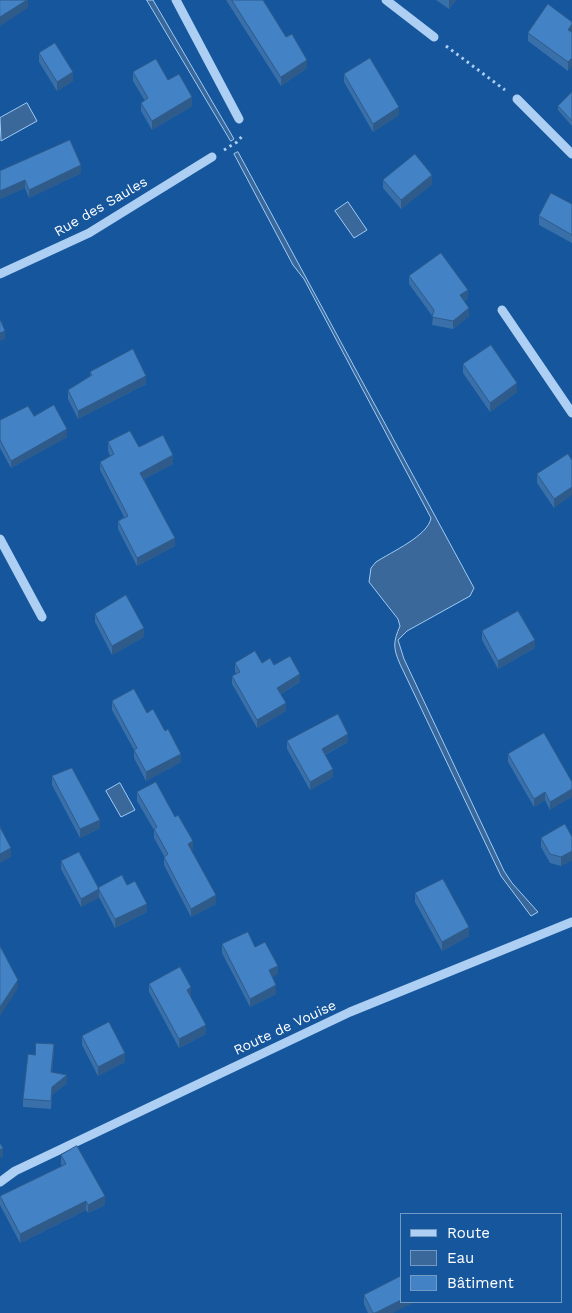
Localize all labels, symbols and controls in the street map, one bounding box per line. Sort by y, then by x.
street label: Rue des Saules [51,174,151,240]
street label: Route de Vouise [231,997,339,1059]
legend [400,1213,562,1303]
text: Route [447,1224,490,1242]
text: Eau [447,1249,474,1267]
text: Bâtiment [447,1274,514,1292]

